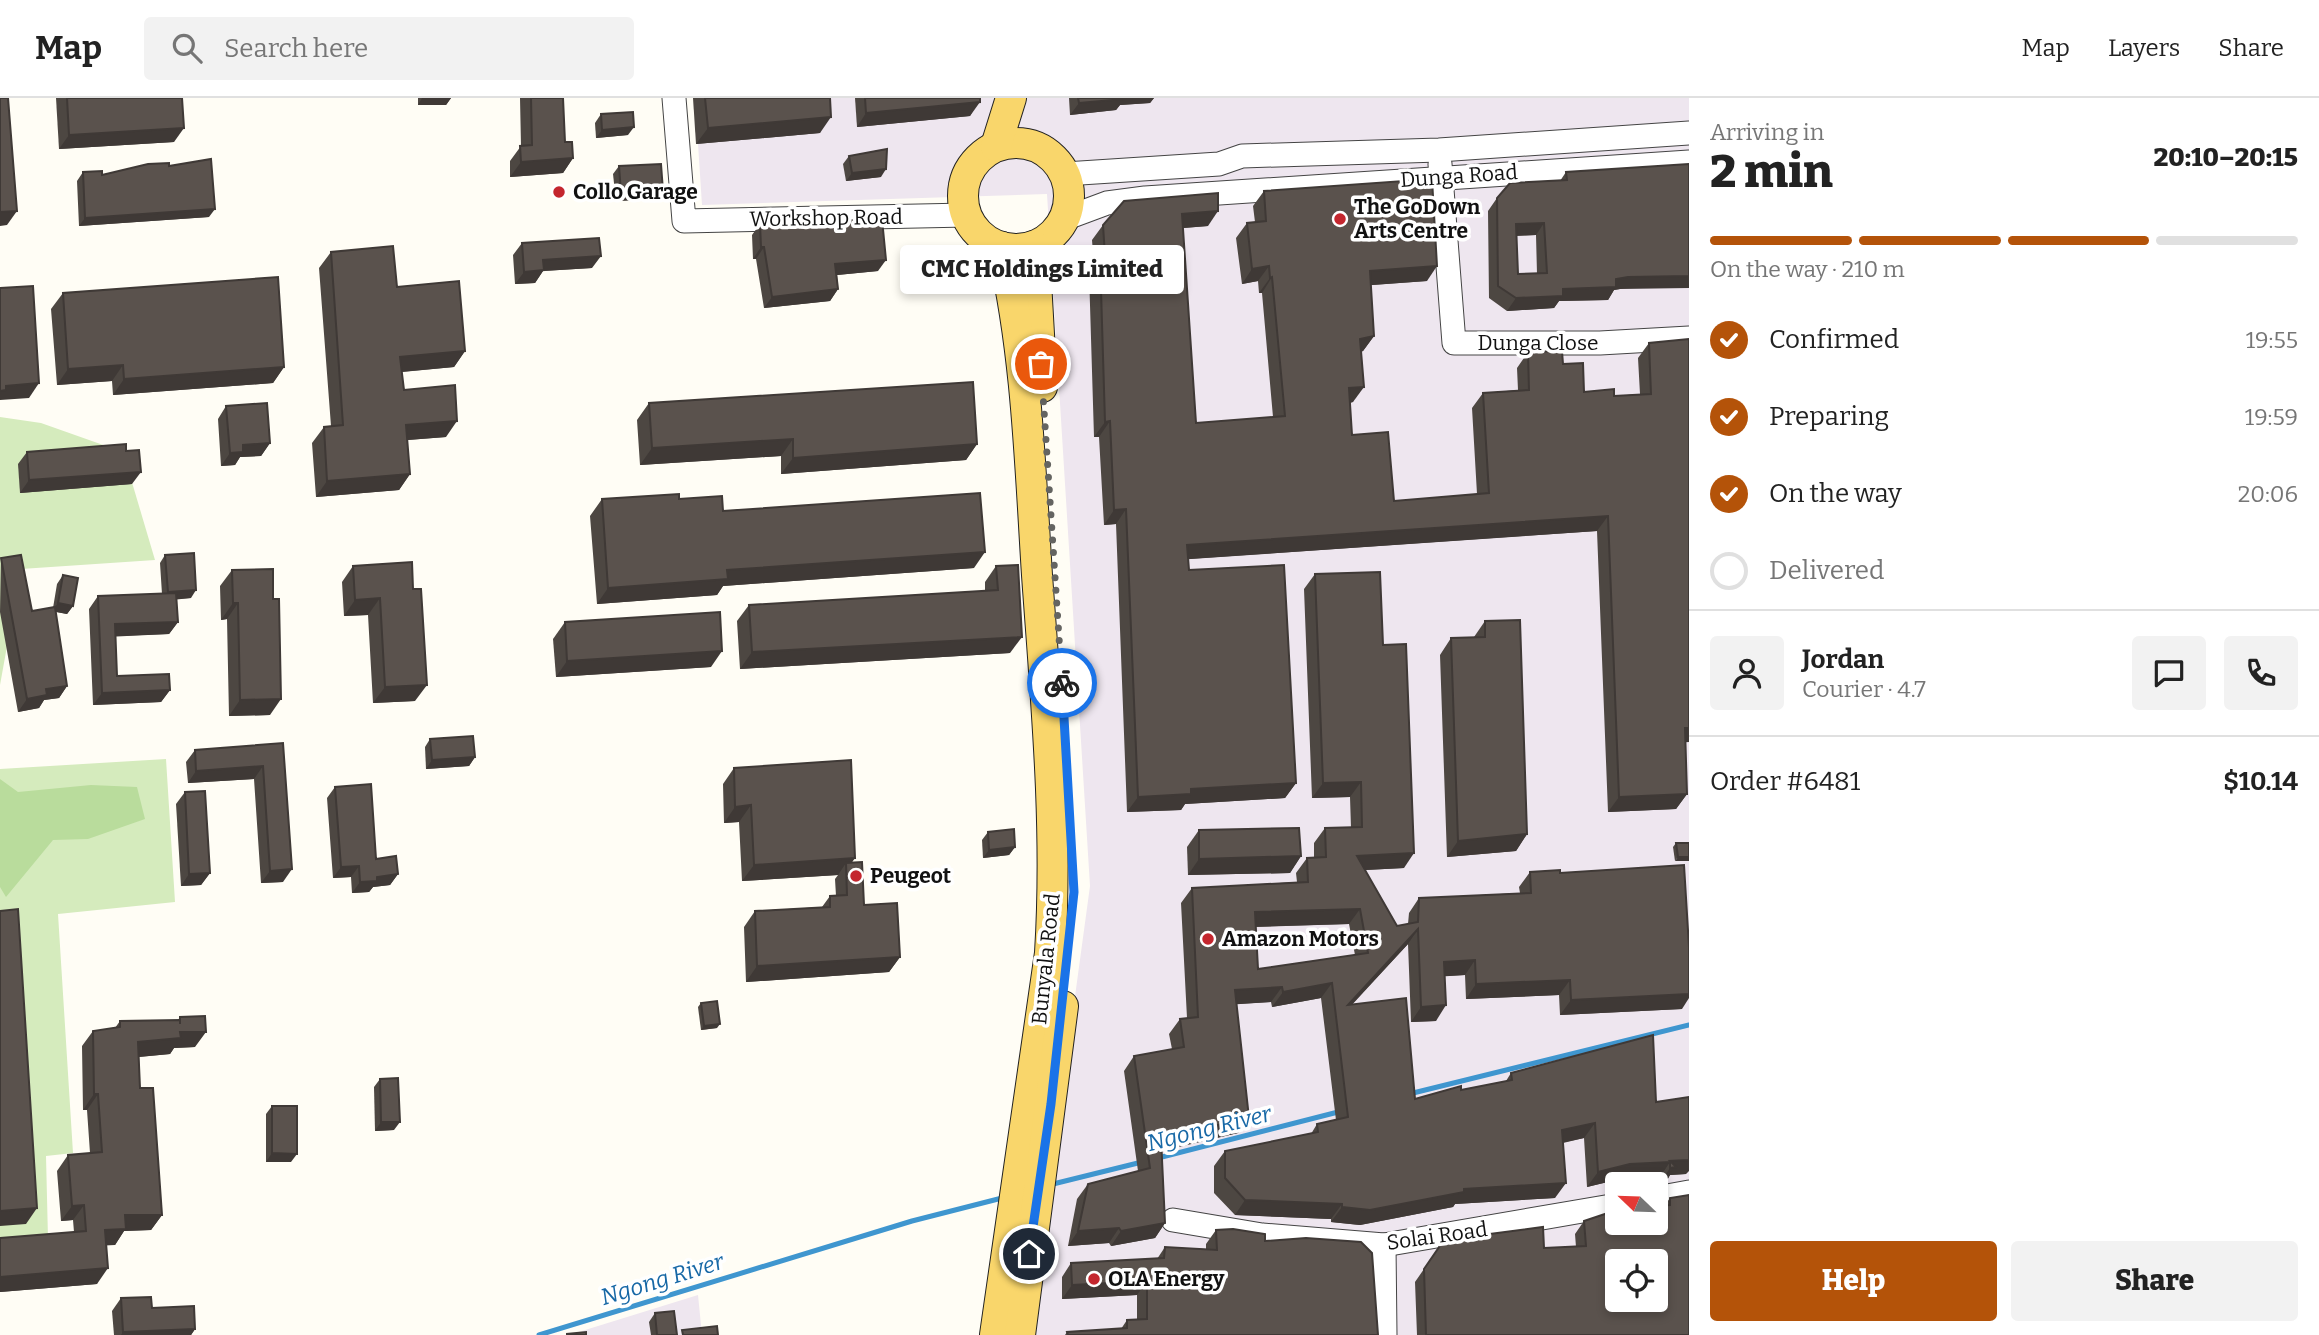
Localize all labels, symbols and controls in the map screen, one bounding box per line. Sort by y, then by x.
search box [144,17,634,80]
text: Map [35,28,102,68]
icon: search [168,29,206,67]
text: Search here [224,33,368,64]
text: Map [2022,34,2070,62]
text: Layers [2108,34,2180,62]
text: Share [2218,34,2284,62]
text: Arriving in [1710,118,1824,146]
text: 20:10–20:15 [2153,142,2298,173]
text: 2 min [1710,144,1833,199]
street label: Dunga Road [1399,159,1519,193]
place label: Collo Garage [573,179,698,205]
marker: Collo Garage [551,184,567,200]
place label: The GoDown Arts Centre [1354,194,1481,244]
street label: Workshop Road [749,204,903,232]
marker: The GoDown Arts Centre [1332,211,1348,227]
callout: CMC Holdings Limited [899,245,1183,294]
text: CMC Holdings Limited [921,255,1163,283]
text: On the way · 210 m [1710,255,1905,283]
icon: check [1710,321,1748,359]
text: Confirmed [1769,324,1899,355]
text: 19:55 [2246,326,2298,354]
street label: Dunga Close [1478,330,1598,356]
pin [1011,334,1071,394]
icon: bag [1022,345,1060,383]
icon: check [1710,398,1748,436]
text: Preparing [1769,401,1889,432]
text: 19:59 [2245,403,2298,431]
icon: check [1710,475,1748,513]
text: On the way [1769,478,1902,509]
text: 20:06 [2238,480,2298,508]
text: Delivered [1769,555,1884,586]
button: person [1710,636,1784,710]
button: chat [2132,636,2206,710]
button: phone [2224,636,2298,710]
text: Jordan [1802,644,1884,675]
courier [1027,648,1097,718]
icon: bike [1043,664,1081,702]
text: Courier · 4.7 [1802,675,1926,703]
text: Order #6481 [1710,766,1860,797]
text: $10.14 [2223,766,2298,797]
place label: Peugeot [870,863,952,889]
marker: Peugeot [848,868,864,884]
street label: Bunyala Road [1026,892,1066,1026]
place label: Amazon Motors [1222,926,1379,952]
marker: Amazon Motors [1200,931,1216,947]
water label: Ngong River [1144,1099,1276,1157]
north arrow [1605,1172,1668,1236]
map controls [1605,1172,1668,1312]
street label: Solai Road [1385,1216,1489,1256]
pin [999,1224,1059,1284]
icon: home [1010,1235,1048,1273]
button: Help [1710,1241,1997,1321]
button: Share [2011,1241,2298,1321]
water label: Ngong River [597,1247,729,1311]
button: locate [1605,1249,1668,1312]
place label: OLA Energy [1108,1266,1225,1292]
marker: OLA Energy [1086,1271,1102,1287]

